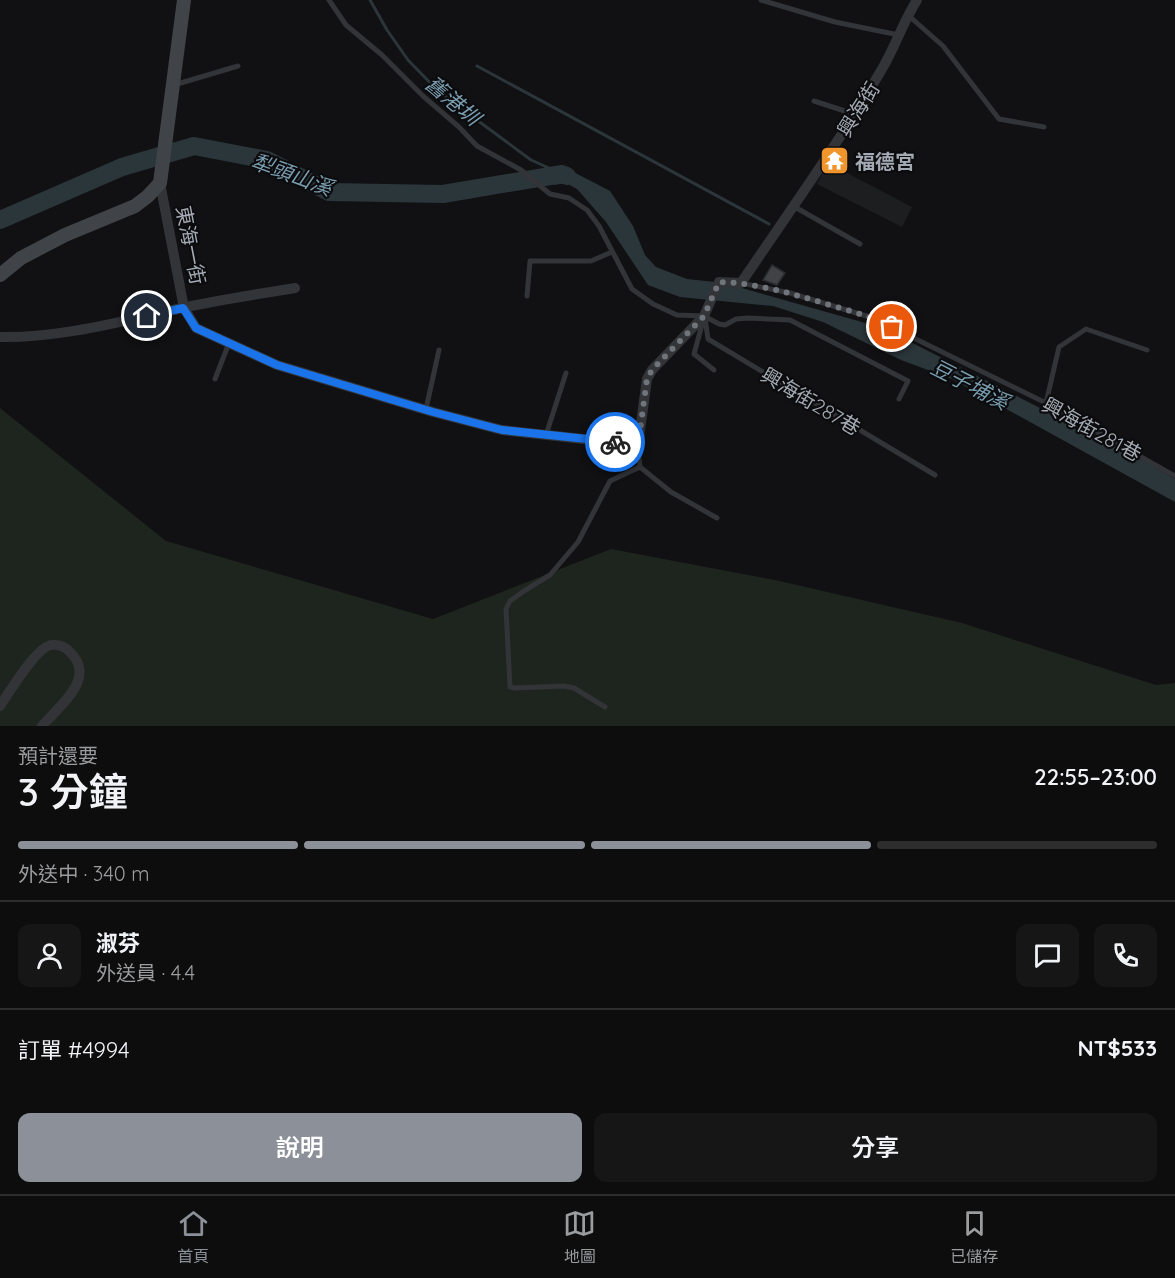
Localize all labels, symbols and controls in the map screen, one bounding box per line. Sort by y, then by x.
water label: 舊港圳 [421,70,488,132]
street label: 興海街 [832,77,884,141]
temple icon: 福德宮 [818,145,850,177]
water label: 犁頭山溪 [248,147,339,202]
place label: 福德宮 [855,149,915,174]
street label: 東海一街 [171,203,211,287]
pin [121,290,172,341]
icon: home [130,299,163,332]
pin [866,301,917,352]
icon: bag [875,310,908,343]
water label: 豆子埔溪 [927,353,1016,416]
street label: 興海街287巷 [757,362,865,440]
street label: 興海街281巷 [1038,392,1146,466]
courier [585,412,645,472]
icon: bike [599,426,632,459]
text: 預計還要 [18,743,98,768]
text: 22:55–23:00 [1034,763,1157,791]
text: 3 分鐘 [18,767,128,816]
text: 外送中 · 340 m [18,861,149,886]
button: person [18,924,81,987]
button: chat [1016,924,1079,987]
button: phone [1094,924,1157,987]
text: 淑芬 [96,929,140,957]
text: 外送員 · 4.4 [96,960,195,985]
text: NT$533 [1078,1034,1157,1062]
text: 訂單 #4994 [18,1036,130,1064]
button: 說明 [18,1113,582,1182]
button: 分享 [594,1113,1157,1182]
tab: 首頁 [177,1207,210,1267]
tab: 地圖 [563,1207,596,1267]
tab: 已儲存 [950,1207,998,1267]

